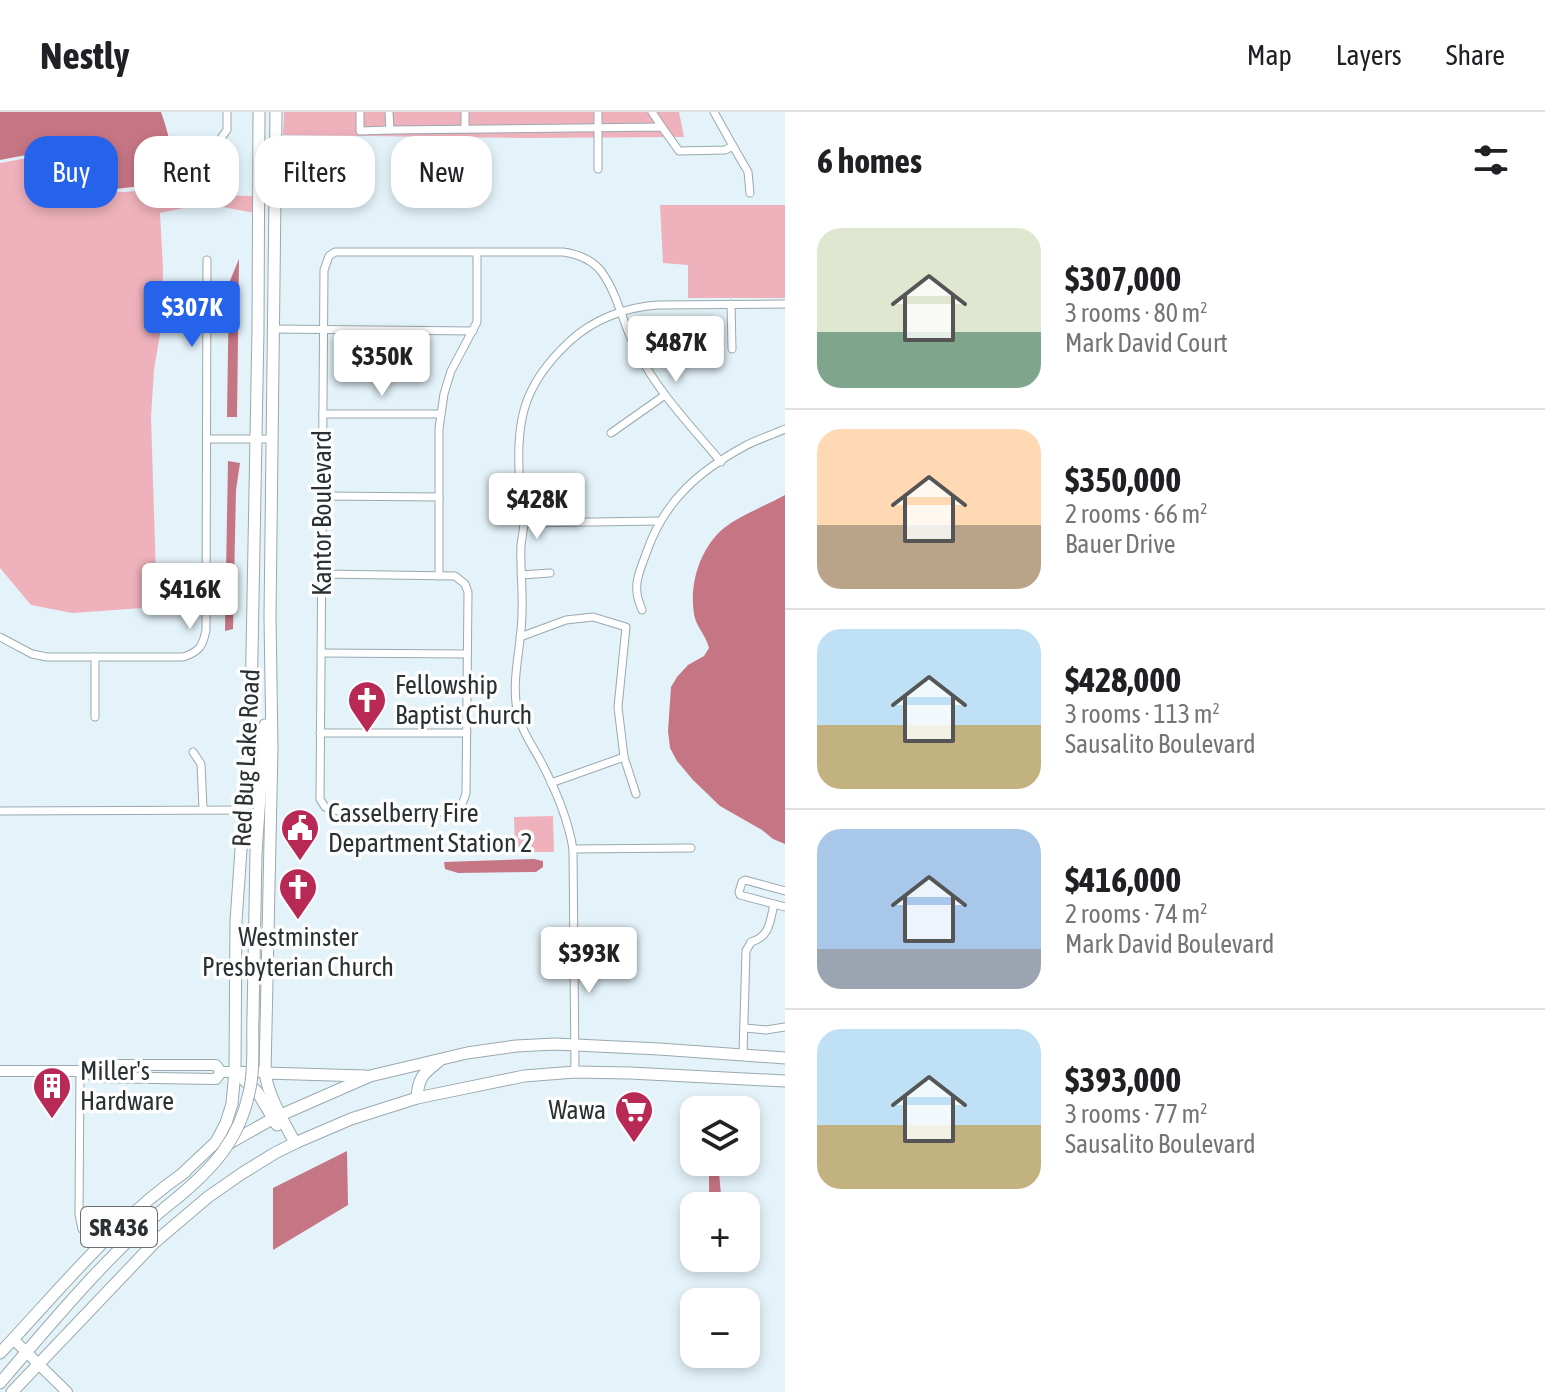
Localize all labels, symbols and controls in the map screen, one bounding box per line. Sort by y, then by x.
text: Nestly [40,34,129,77]
text: Map [1247,39,1292,71]
text: Layers [1336,39,1402,71]
text: Share [1446,39,1505,71]
chip: Buy [24,136,118,208]
chip: Rent [134,136,239,208]
chip: Filters [255,136,375,208]
chip: New [391,136,492,208]
icon: filters [1469,138,1513,182]
text: 6 homes [817,141,922,180]
text: $307,000 [1065,259,1181,298]
icon: home [881,260,977,356]
pin: $307K [136,281,248,349]
text: $307K [162,292,222,322]
text: 3 rooms · 80 m² [1065,298,1207,328]
pin: $487K [620,316,732,384]
text: $487K [646,327,706,357]
text: Mark David Court [1065,328,1228,358]
pin: $350K [326,330,438,398]
text: $350K [352,341,412,371]
street label: Kantor Boulevard [307,430,337,596]
text: $350,000 [1065,460,1181,499]
icon: home [881,461,977,557]
pin: $428K [481,473,593,541]
text: $428K [507,484,567,514]
text: 2 rooms · 66 m² [1065,499,1207,529]
text: Bauer Drive [1065,529,1175,559]
pin: $416K [134,563,246,631]
text: $416K [160,574,220,604]
text: $428,000 [1065,660,1181,699]
icon: home [881,661,977,757]
street label: Red Bug Lake Road [226,668,266,848]
place label: Fellowship Baptist Church [395,670,532,730]
church icon: Fellowship Baptist Church [346,679,388,734]
text: 3 rooms · 113 m² [1065,699,1220,729]
text: Sausalito Boulevard [1065,729,1256,759]
place label: Casselberry Fire Department Station 2 [328,798,532,858]
public building icon: Casselberry Fire Department Station 2 [279,807,321,862]
text: $416,000 [1065,860,1181,899]
icon: home [881,861,977,957]
church icon: Westminster Presbyterian Church [277,866,319,921]
text: 2 rooms · 74 m² [1065,899,1207,929]
place label: Westminster Presbyterian Church [202,922,394,982]
pin: $393K [533,927,645,995]
text: Mark David Boulevard [1065,929,1274,959]
text: $393K [559,938,619,968]
place label: Miller's Hardware [80,1056,174,1116]
text: $393,000 [1065,1060,1181,1099]
icon: home [881,1061,977,1157]
building icon: Miller's Hardware [31,1065,73,1120]
supermarket icon: Wawa [613,1089,655,1144]
place label: Wawa [548,1095,606,1125]
map controls [680,1096,760,1368]
button: layers [680,1096,760,1176]
text: 3 rooms · 77 m² [1065,1099,1207,1129]
text: Sausalito Boulevard [1065,1129,1256,1159]
button: + [680,1192,760,1272]
road number: SR 436 [81,1207,157,1247]
button: − [680,1288,760,1368]

